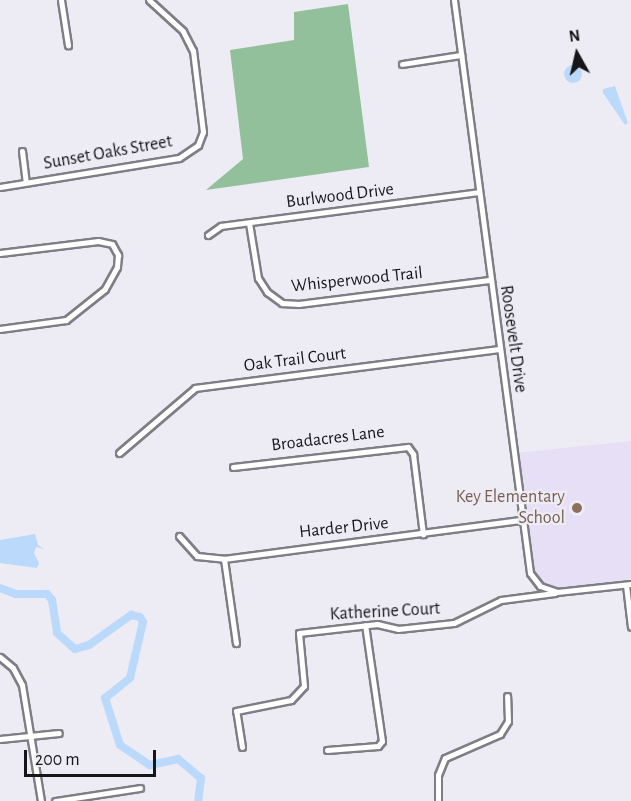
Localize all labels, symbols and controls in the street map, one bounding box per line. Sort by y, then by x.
north arrow [547,24,607,84]
text: N [568,27,581,45]
street label: Sunset Oaks Street [42,131,174,175]
street label: Burlwood Drive [285,179,395,213]
street label: Whisperwood Trail [290,262,424,298]
street label: Roosevelt Drive [495,284,531,394]
street label: Oak Trail Court [243,343,347,377]
street label: Broadacres Lane [270,421,386,457]
place label: Key Elementary School [456,487,565,530]
marker: Key Elementary School [570,501,584,515]
street label: Harder Drive [298,513,390,543]
street label: Katherine Court [329,598,441,626]
scale bar [27,738,159,776]
text: 200 m [35,751,80,769]

